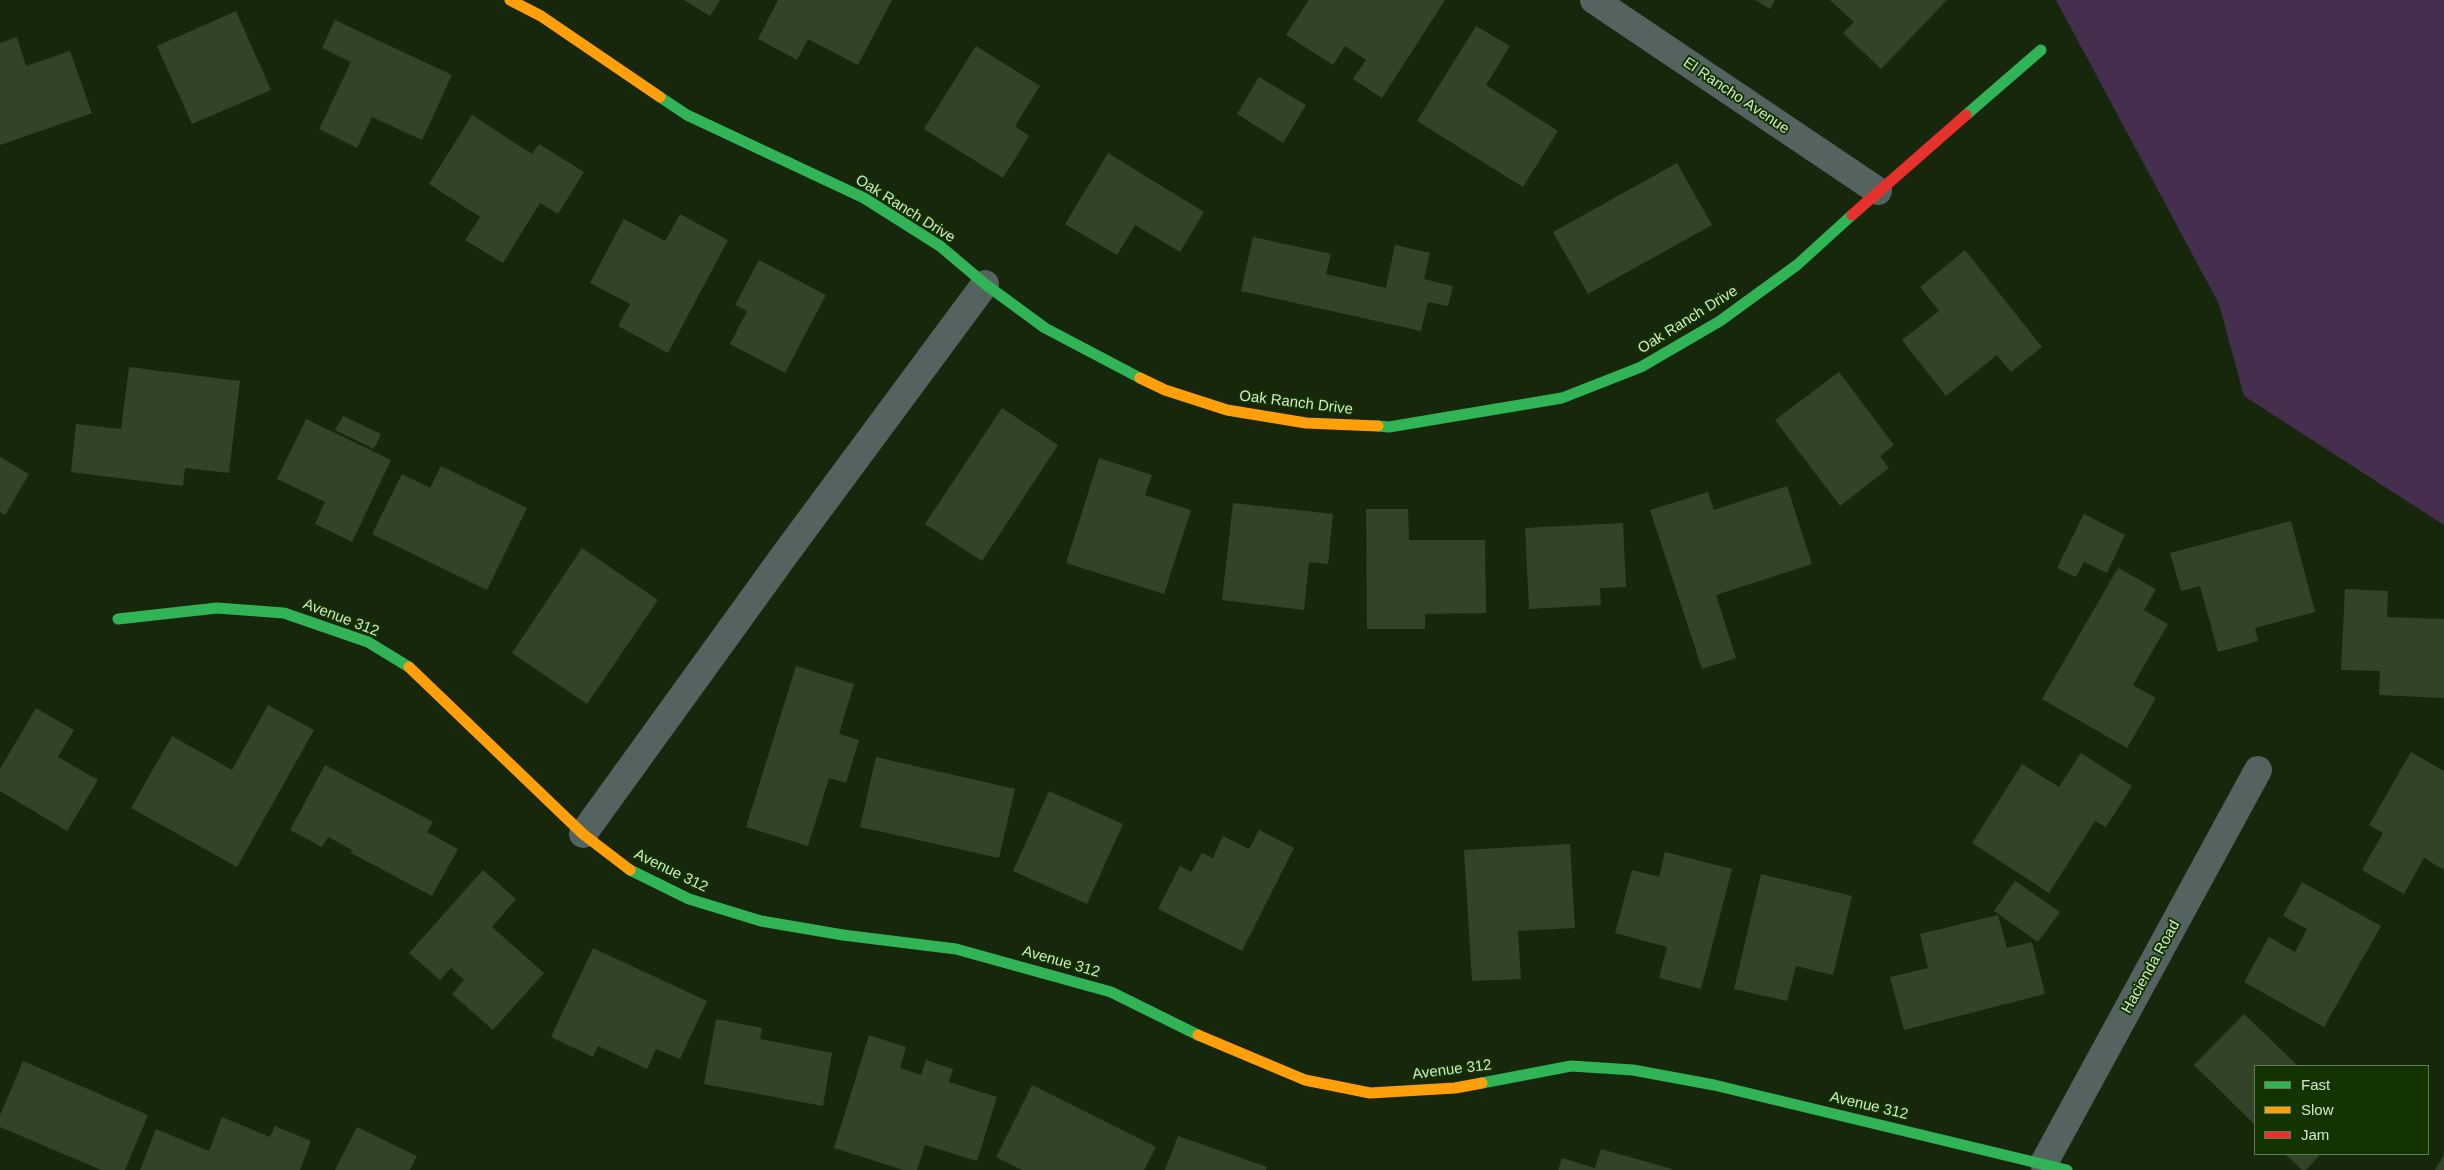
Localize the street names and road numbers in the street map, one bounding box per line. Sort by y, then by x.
street label: El Rancho Avenue [1680,54,1792,138]
street label: Oak Ranch Drive [852,171,958,247]
street label: Oak Ranch Drive [1635,282,1741,358]
street label: Oak Ranch Drive [1238,387,1354,419]
street label: Avenue 312 [301,595,381,641]
street label: Avenue 312 [631,845,711,897]
street label: Hacienda Road [2118,917,2184,1017]
street label: Avenue 312 [1020,942,1102,982]
street label: Avenue 312 [1411,1056,1493,1084]
street label: Avenue 312 [1828,1088,1910,1124]

